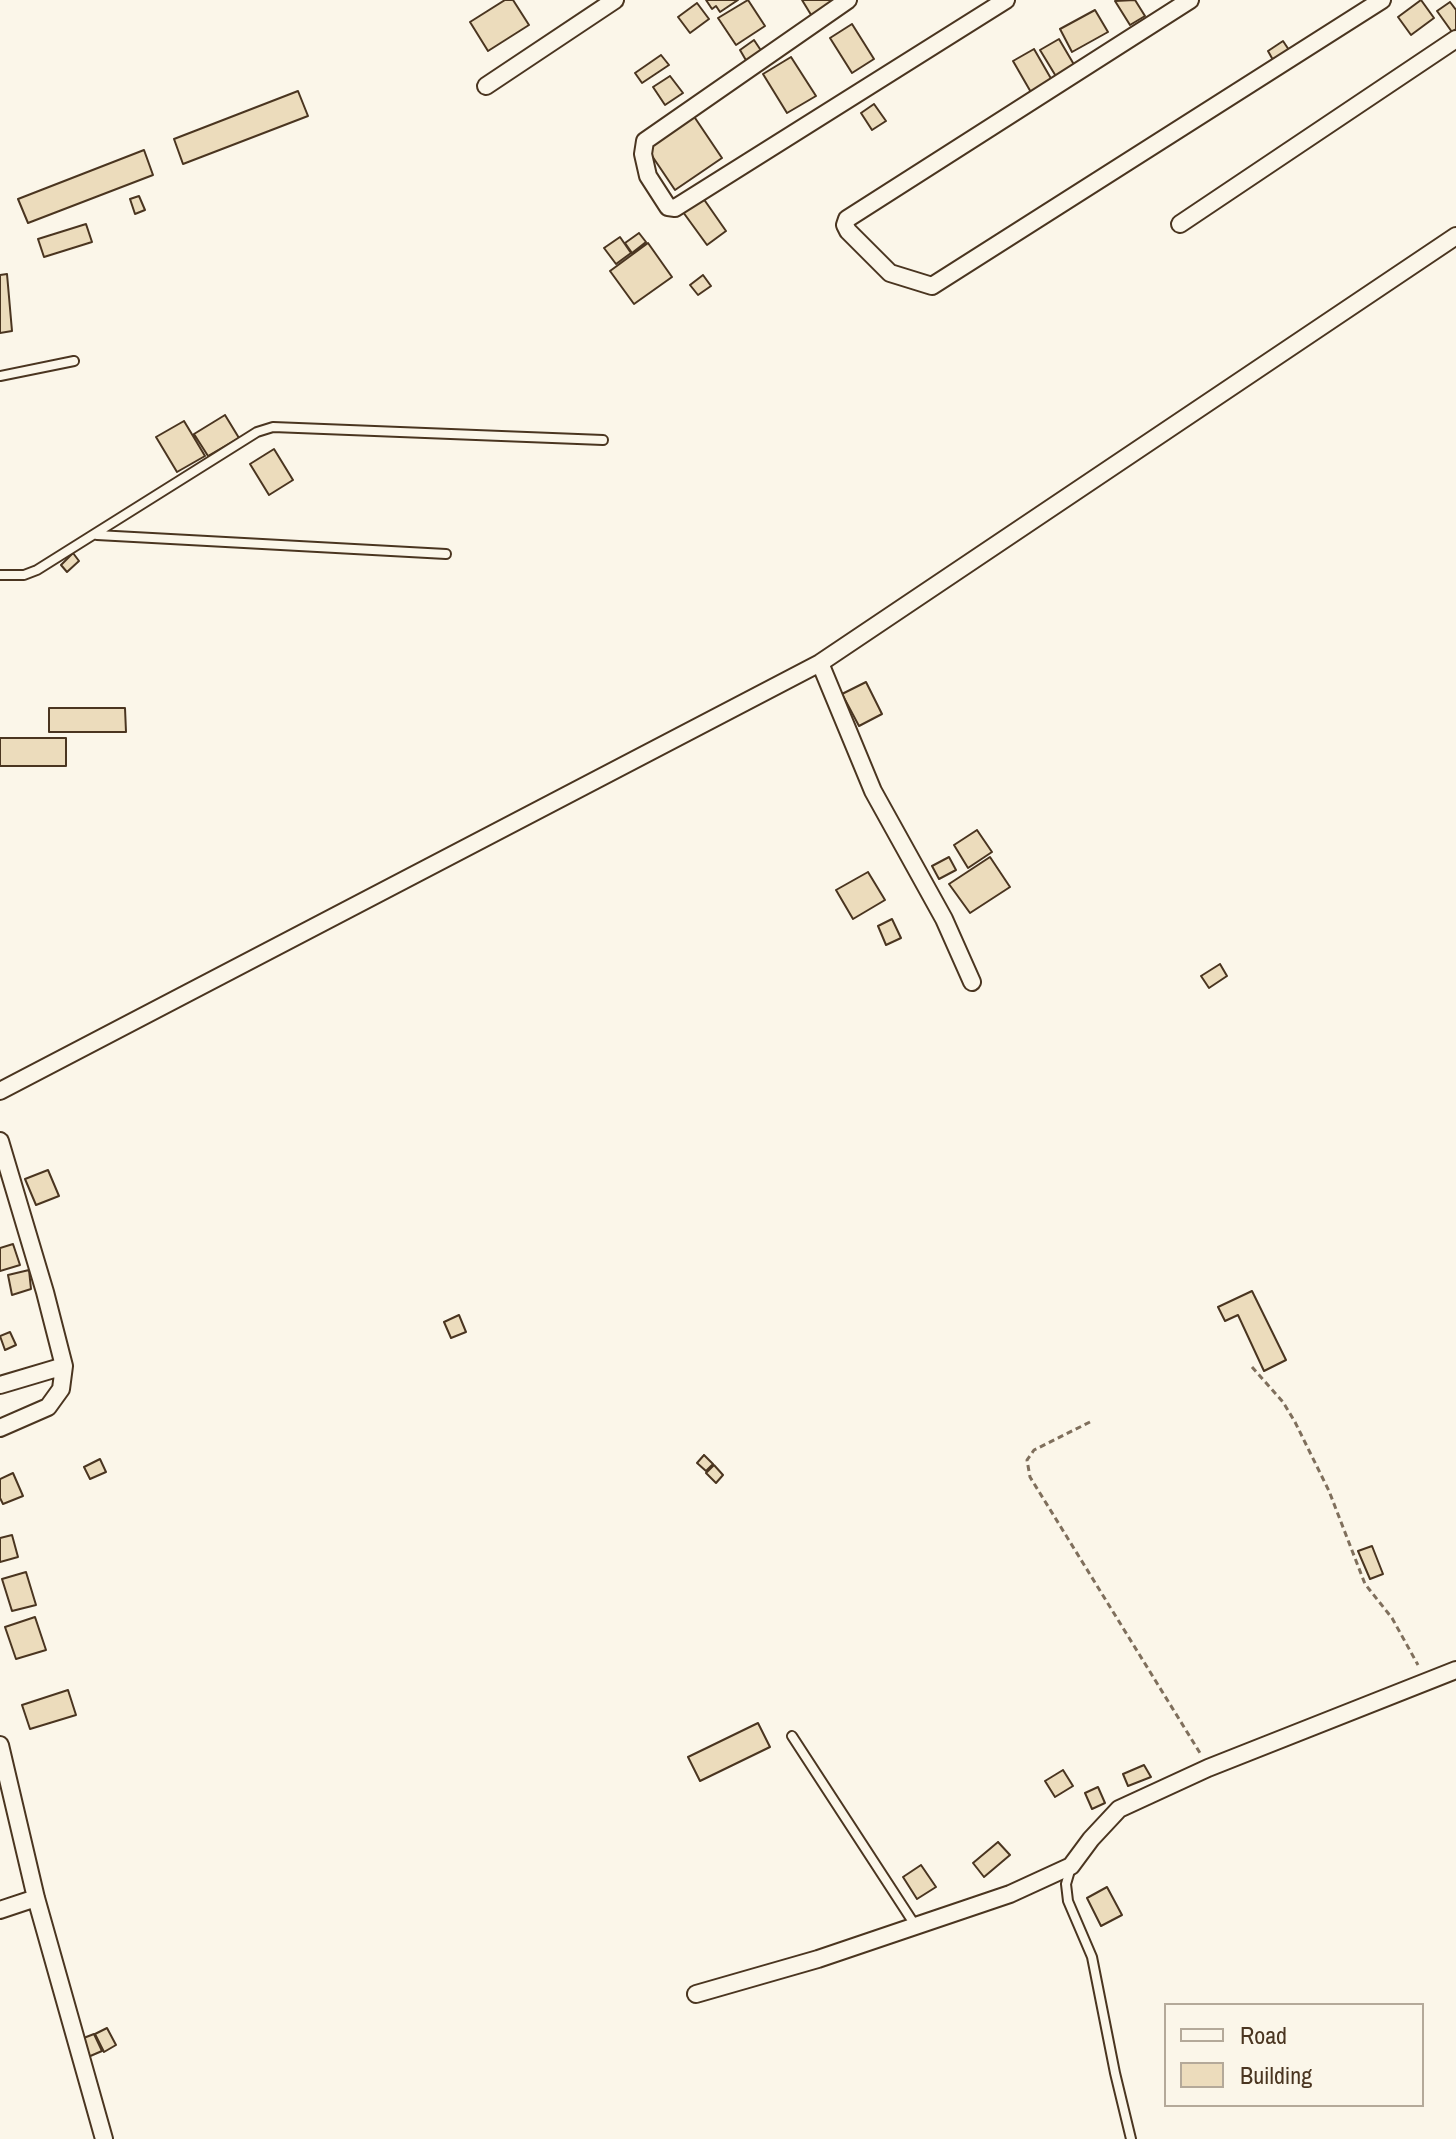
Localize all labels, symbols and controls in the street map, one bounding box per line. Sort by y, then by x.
legend [1164,2003,1424,2107]
text: Road [1240,2019,1287,2051]
text: Building [1240,2059,1312,2091]

